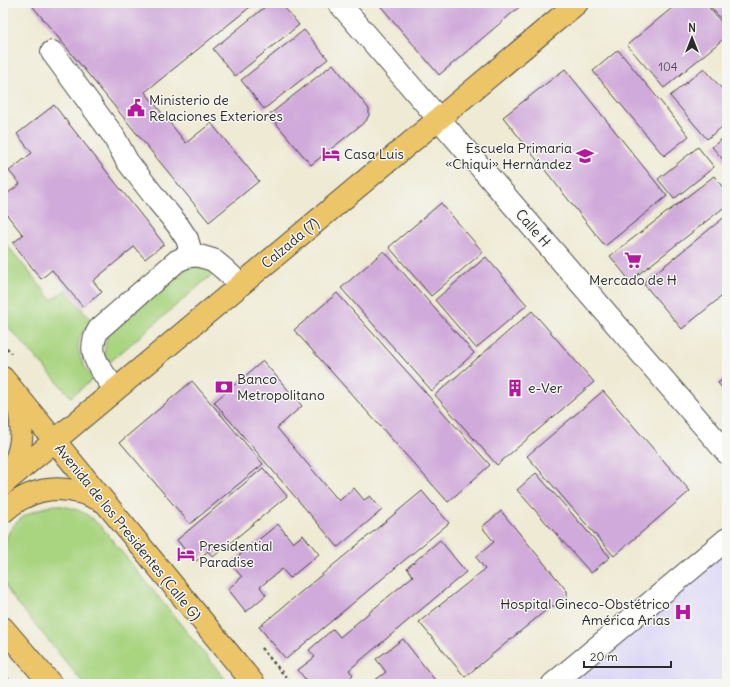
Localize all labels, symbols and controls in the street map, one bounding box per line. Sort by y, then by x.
north arrow [672,18,712,58]
text: N [688,21,696,35]
house number: 104 [658,59,678,74]
place label: Ministerio de Relaciones Exteriores [149,91,283,125]
public building icon: Ministerio de Relaciones Exteriores [126,98,146,118]
place label: Escuela Primaria «Chiqui» Hernández [445,139,572,173]
hotel icon: Casa Luis [321,144,341,164]
place label: Casa Luis [344,145,404,163]
school or university icon: Escuela Primaria «Chiqui» Hernández [575,146,595,166]
street label: Calle H [512,205,554,251]
street label: Calzada (7) [258,214,322,272]
supermarket icon: Mercado de H [623,250,643,270]
place label: Mercado de H [589,271,677,289]
place label: Banco Metropolitano [237,370,325,404]
bank icon: Banco Metropolitano [214,377,234,397]
building icon: e-Ver [505,378,525,398]
place label: e-Ver [528,379,563,397]
street label: Avenida de los Presidentes (Calle G) [51,440,205,624]
place label: Presidential Paradise [199,537,272,571]
hotel icon: Presidential Paradise [176,544,196,564]
place label: Hospital Gineco-Obstétrico América Arias [500,595,670,629]
hospital icon: Hospital Gineco-Obstétrico América Arias [673,602,693,622]
scale bar [584,643,671,669]
text: 20 m [590,649,618,664]

